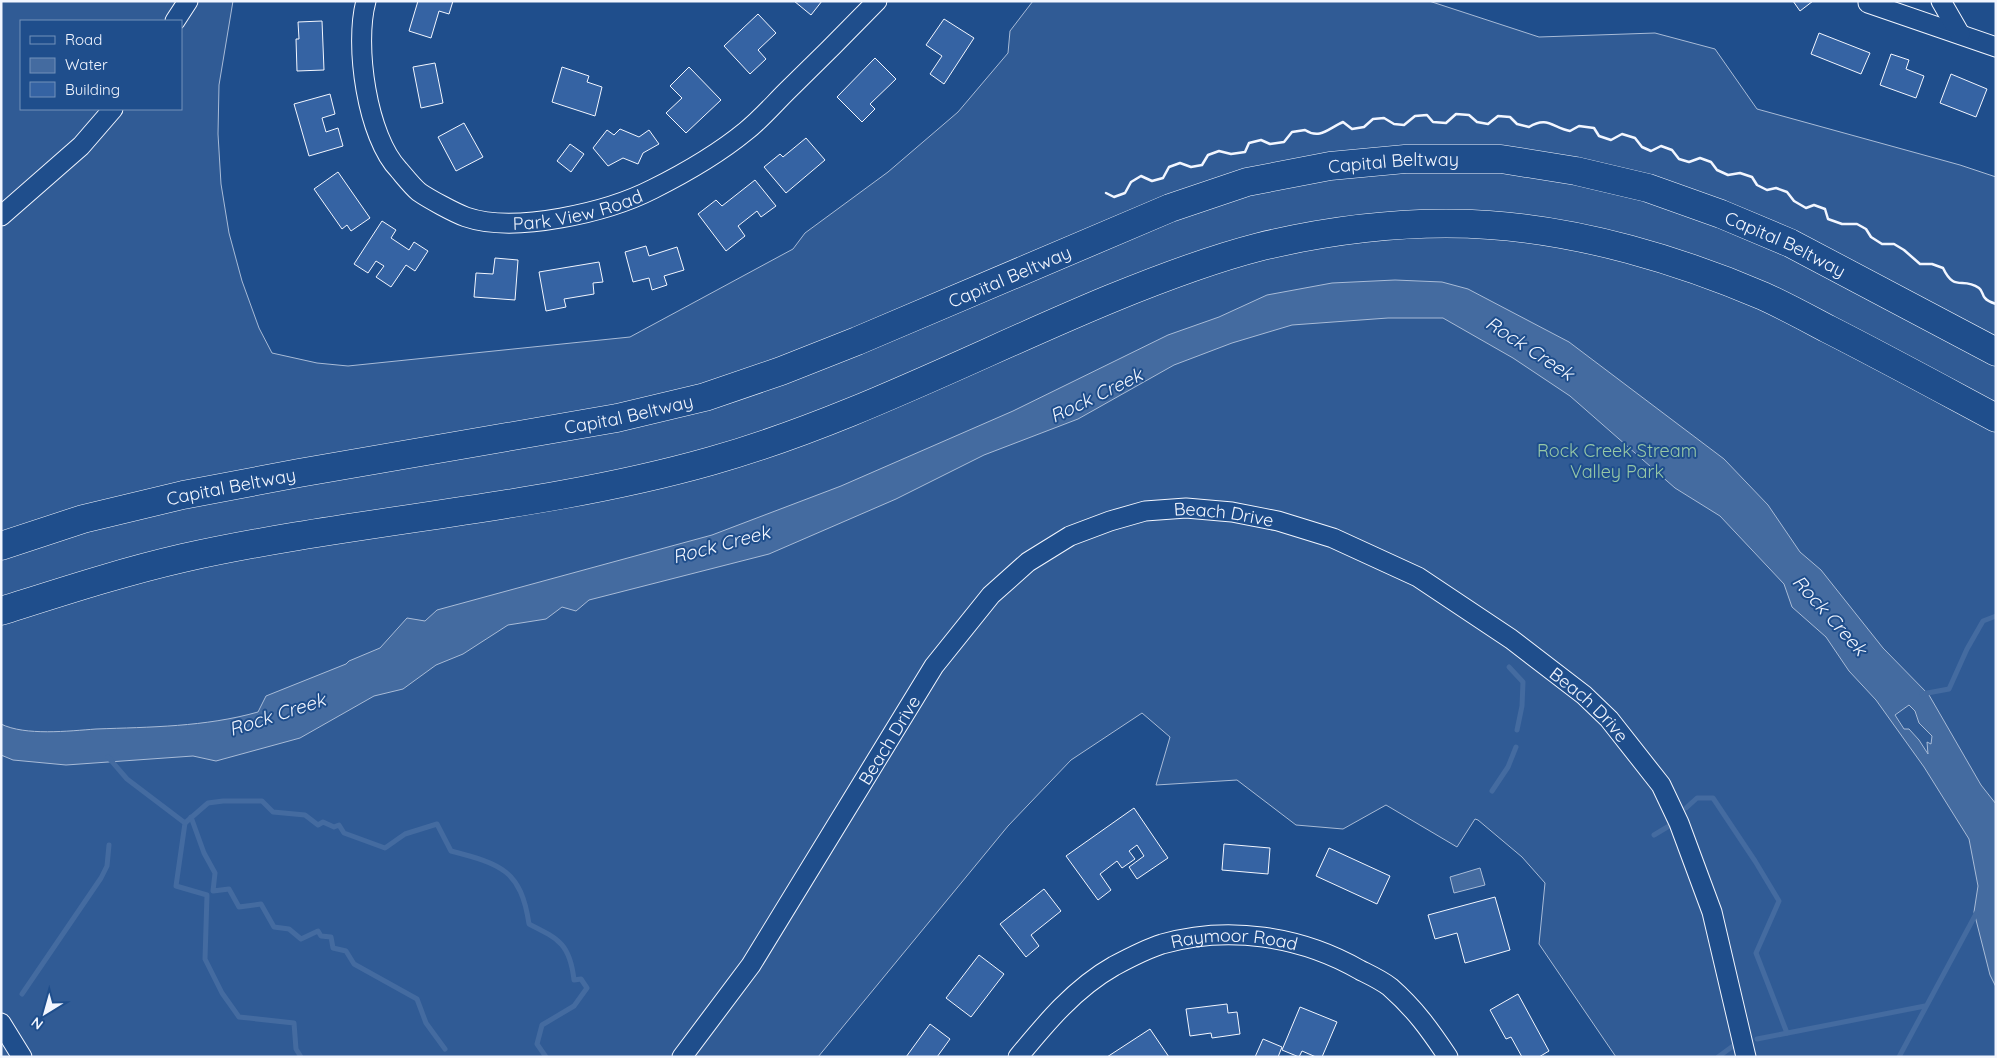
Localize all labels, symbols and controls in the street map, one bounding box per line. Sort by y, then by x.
legend [20,20,182,110]
text: Road [65,30,102,49]
text: Water [65,55,108,74]
text: Building [65,80,120,99]
street label: Capital Beltway [1327,148,1459,178]
street label: Park View Road [512,184,646,235]
street label: Capital Beltway [1721,205,1850,282]
street label: Capital Beltway [945,240,1074,312]
water label: Rock Creek [1481,311,1580,386]
water label: Rock Creek [1046,361,1148,428]
street label: Capital Beltway [562,389,695,438]
park label: Rock Creek Stream Valley Park [1537,439,1697,483]
street label: Capital Beltway [164,462,298,510]
street label: Beach Drive [1173,497,1276,531]
water label: Rock Creek [669,519,774,569]
water label: Rock Creek [1788,570,1874,662]
street label: Beach Drive [1545,661,1634,747]
water label: Rock Creek [226,687,330,741]
street label: Beach Drive [853,691,925,789]
street label: Raymoor Road [1168,923,1300,955]
north arrow [20,988,70,1038]
text: N [28,1013,47,1034]

